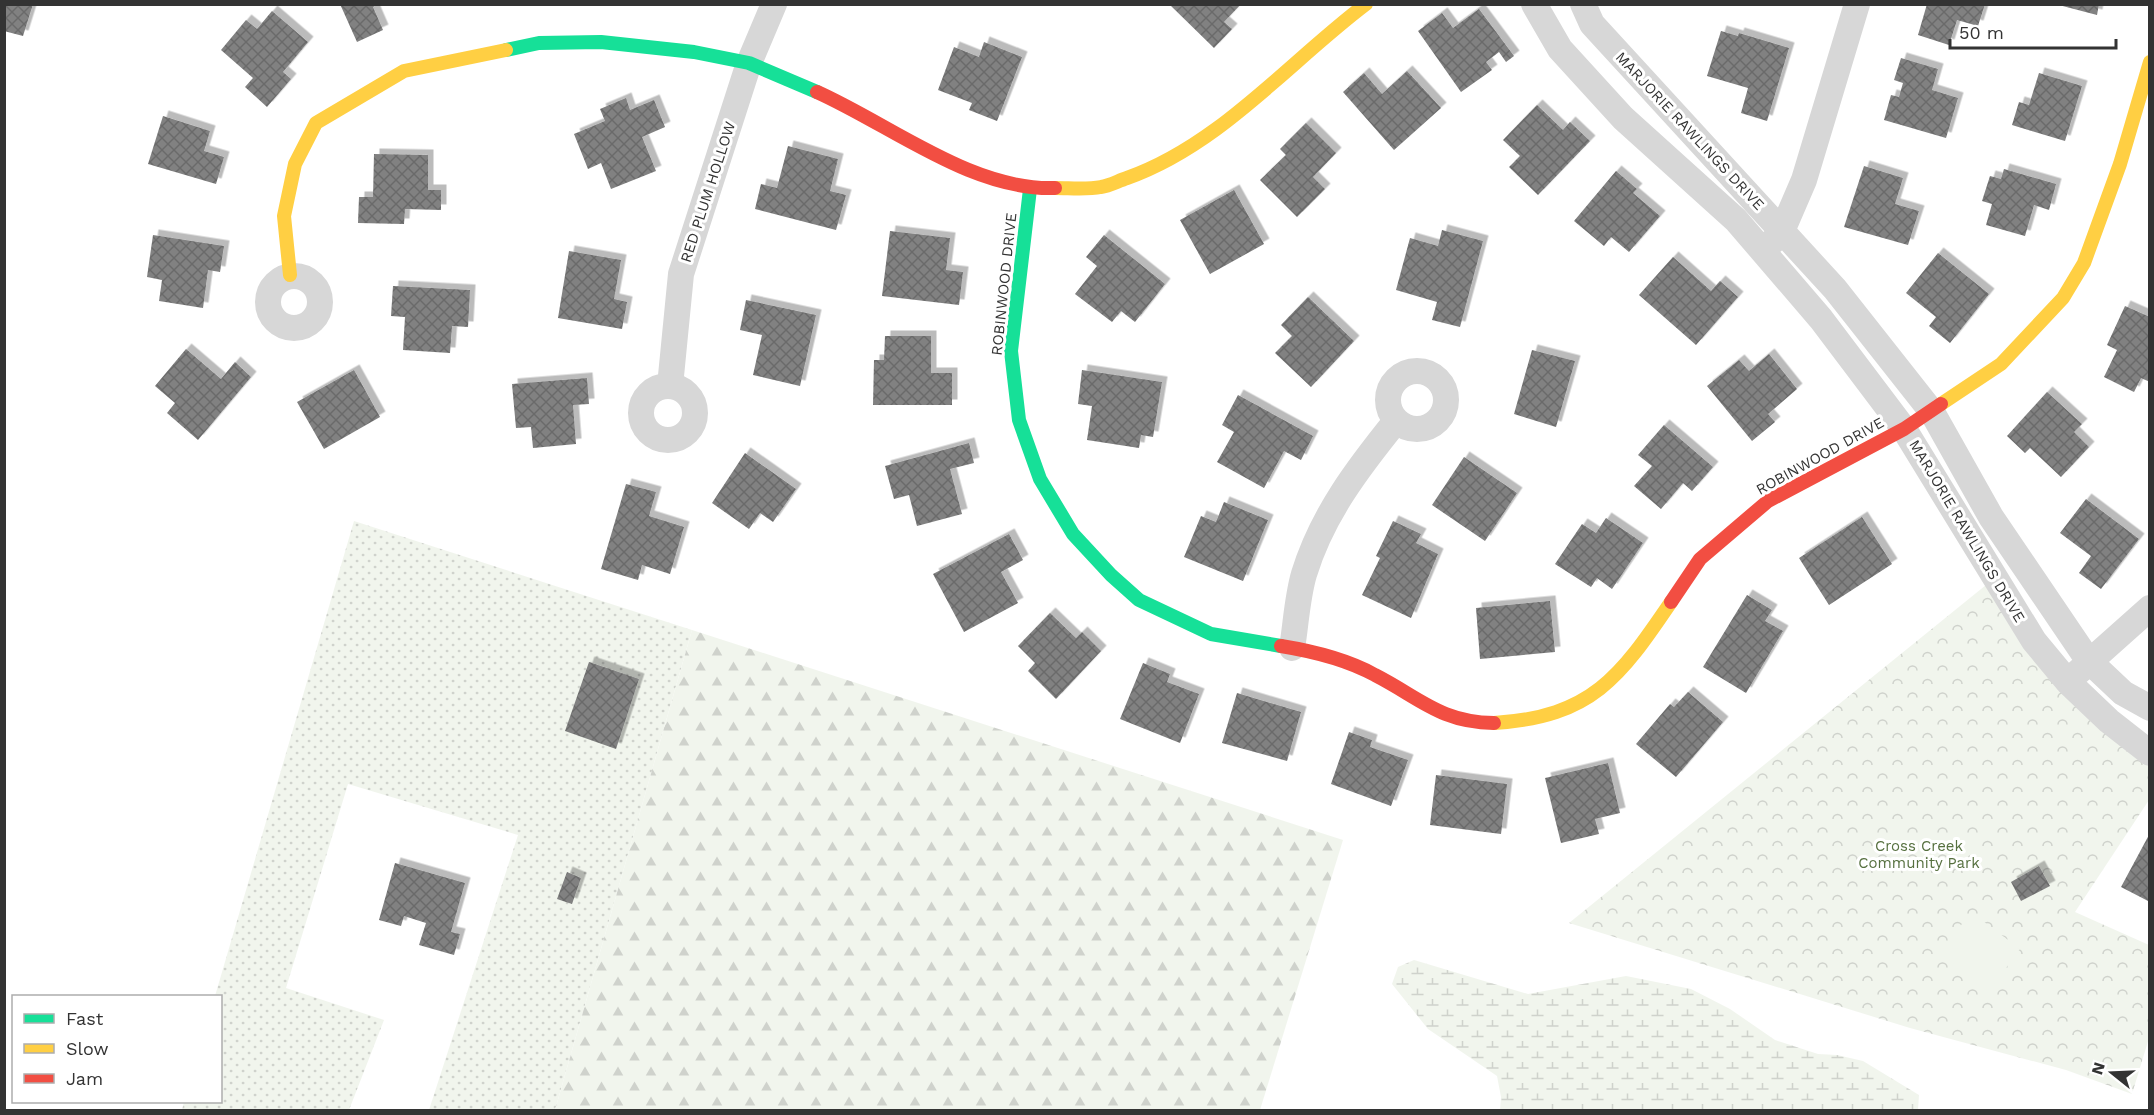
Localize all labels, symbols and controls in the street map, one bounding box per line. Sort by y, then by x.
scale bar [1950,12,2116,50]
text: 50 m [1959,22,2004,43]
street label: MARJORIE RAWLINGS DRIVE [1612,48,1768,214]
street label: RED PLUM HOLLOW [677,119,739,265]
street label: ROBINWOOD DRIVE [988,212,1020,356]
street label: ROBINWOOD DRIVE [1753,413,1887,499]
street label: MARJORIE RAWLINGS DRIVE [1905,436,2029,626]
park label: Cross Creek Community Park [1858,837,1980,872]
legend [12,995,222,1103]
text: Fast [66,1008,104,1029]
text: Slow [66,1038,109,1059]
north arrow [2082,1043,2142,1103]
text: N [2087,1060,2109,1077]
text: Jam [66,1068,103,1089]

